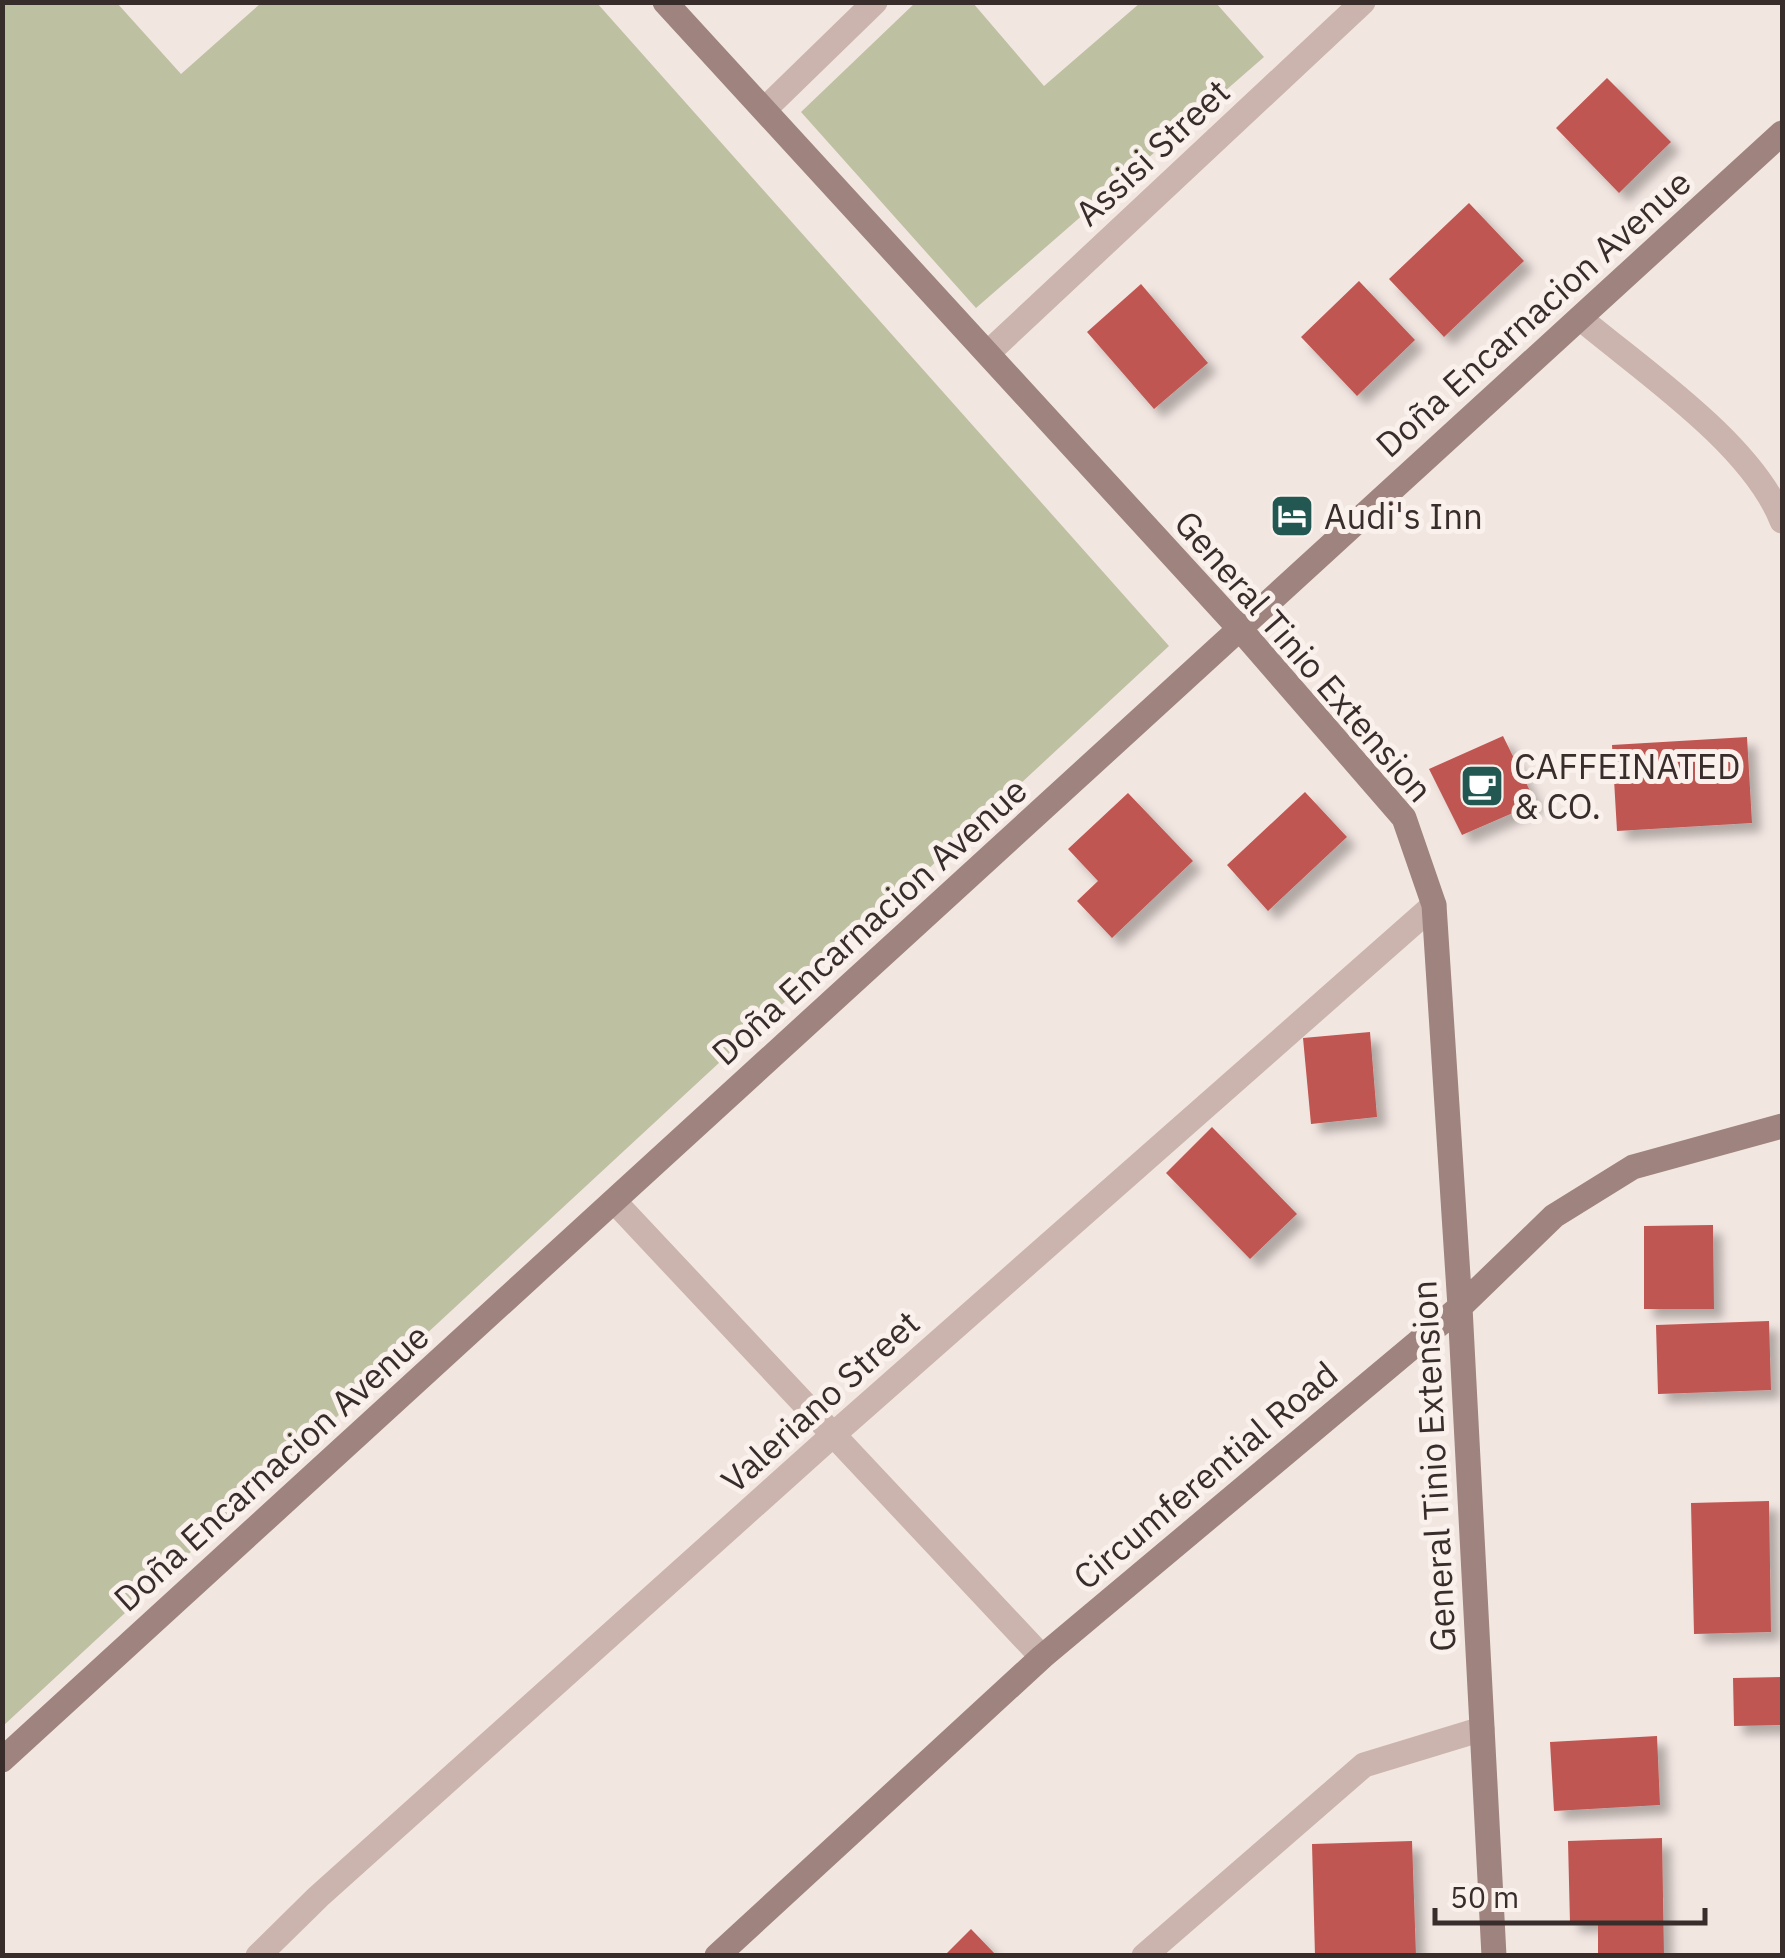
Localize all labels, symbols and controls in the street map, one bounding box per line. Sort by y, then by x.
street label: Assisi Street [1065,69,1239,235]
street label: Doña Encarnacion Avenue [1366,159,1700,467]
hotel icon: Audi's Inn [1269,493,1315,539]
place label: Audi's Inn [1324,493,1483,539]
street label: General Tinio Extension [1165,501,1443,811]
place label: CAFFEINATED & CO. [1514,743,1741,829]
cafe icon: CAFFEINATED & CO. [1459,763,1505,809]
street label: Doña Encarnacion Avenue [702,767,1036,1075]
street label: General Tinio Extension [1400,1279,1466,1653]
street label: Valeriano Street [711,1300,929,1502]
street label: Doña Encarnacion Avenue [104,1313,438,1621]
street label: Circumferential Road [1063,1351,1347,1599]
scale bar [1435,1863,1705,1925]
text: 50 m [1450,1877,1519,1916]

